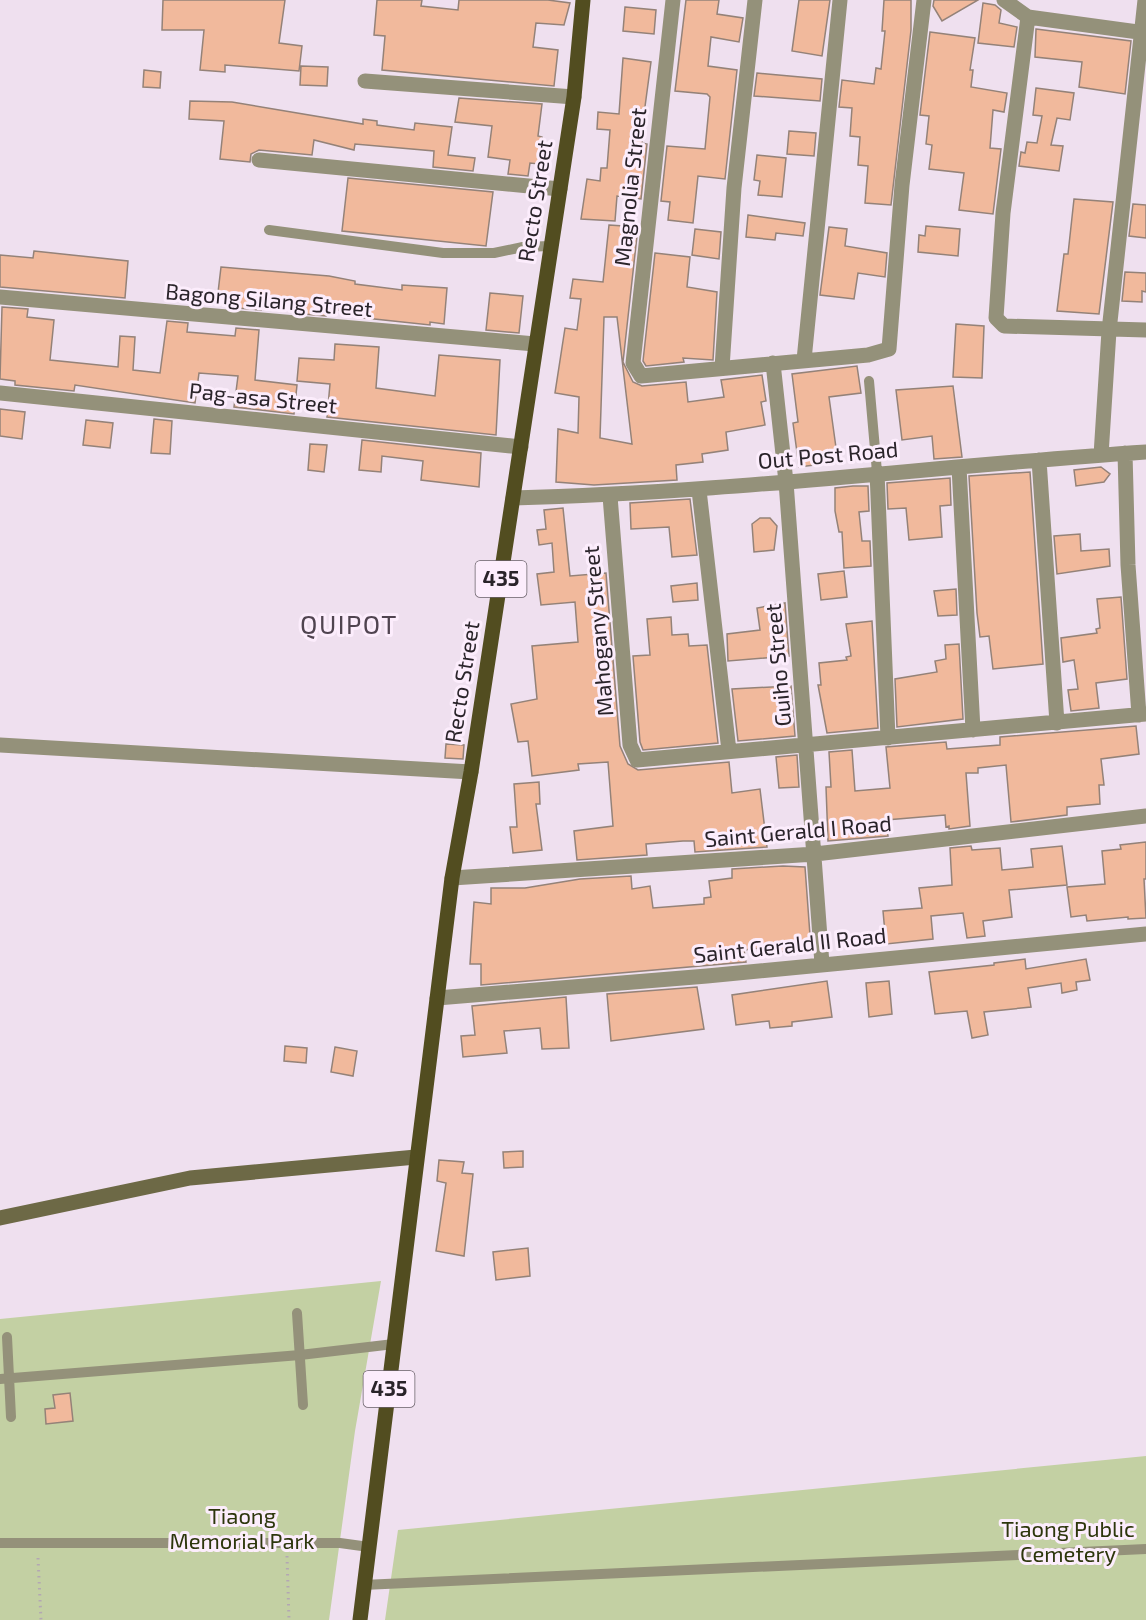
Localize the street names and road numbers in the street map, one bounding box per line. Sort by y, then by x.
street label: Magnolia Street [608,106,650,267]
street label: Recto Street [512,138,556,264]
street label: Bagong Silang Street [164,277,374,321]
street label: Pag-asa Street [188,376,338,418]
street label: Out Post Road [757,435,899,473]
street label: Mahogany Street [577,545,617,717]
road number: 435 [476,561,526,597]
street label: Guiho Street [759,603,795,728]
street label: Recto Street [439,619,483,745]
street label: Saint Gerald I Road [703,809,893,851]
street label: Saint Gerald II Road [692,921,888,967]
road number: 435 [364,1371,414,1407]

